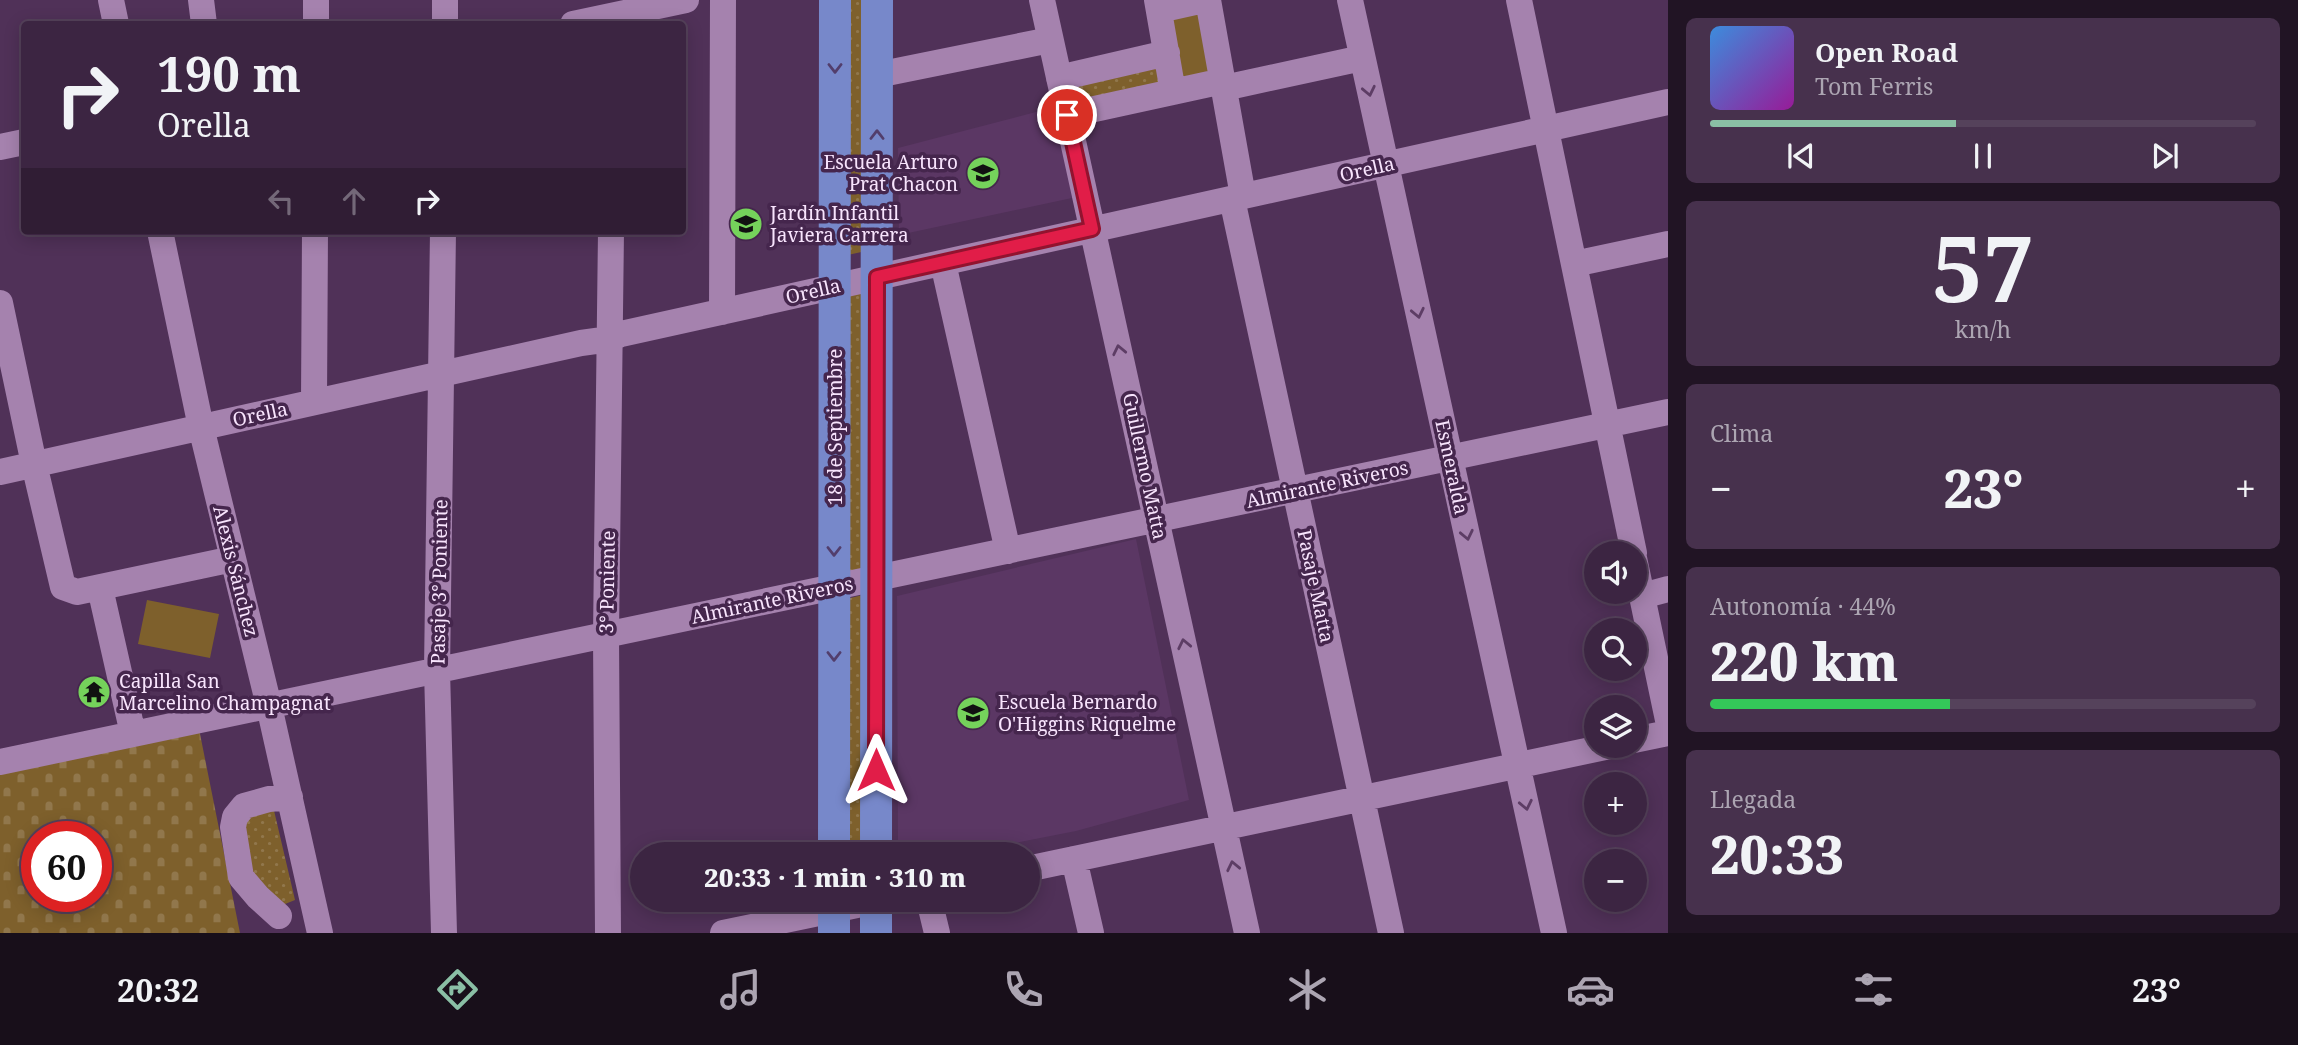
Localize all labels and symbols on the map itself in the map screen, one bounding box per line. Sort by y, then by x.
one-way arrow [827,63,843,74]
pin [1037,85,1097,145]
one-way arrow [1361,85,1376,97]
one-way arrow [869,130,885,140]
place label: Escuela Arturo Prat Chacon [823,149,958,197]
street label: Orella [1337,150,1397,188]
school or university icon: Escuela Arturo Prat Chacon [964,154,1002,192]
place label: Jardín Infantil Javiera Carrera [769,200,909,248]
school or university icon: Jardín Infantil Javiera Carrera [727,205,765,243]
street label: Orella [783,272,843,310]
one-way arrow [1410,307,1424,319]
one-way arrow [1113,344,1127,356]
street label: 18 de Septiembre [822,349,848,505]
street label: Guillermo Matta [1117,390,1173,542]
street label: Orella [230,395,290,433]
street label: Esmeralda [1429,417,1475,517]
street label: Almirante Riveros [1244,454,1410,514]
street label: Pasaje 3° Poniente [425,499,453,665]
street label: Alexis Sánchez [207,503,265,639]
street label: Pasaje Matta [1291,527,1341,645]
one-way arrow [1458,529,1473,541]
street label: 3° Poniente [593,530,621,634]
one-way arrow [826,546,842,556]
street label: Almirante Riveros [689,570,855,630]
one-way arrow [1177,638,1192,650]
one-way arrow [826,651,842,661]
place label: Capilla San Marcelino Champagnat [119,668,331,716]
temple icon: Capilla San Marcelino Champagnat [75,673,113,711]
place label: Escuela Bernardo O'Higgins Riquelme [998,689,1176,737]
school or university icon: Escuela Bernardo O'Higgins Riquelme [954,694,992,732]
position arrow [839,733,913,807]
one-way arrow [1518,799,1532,811]
speed limit sign: 60 [21,821,112,912]
one-way arrow [1226,860,1241,872]

